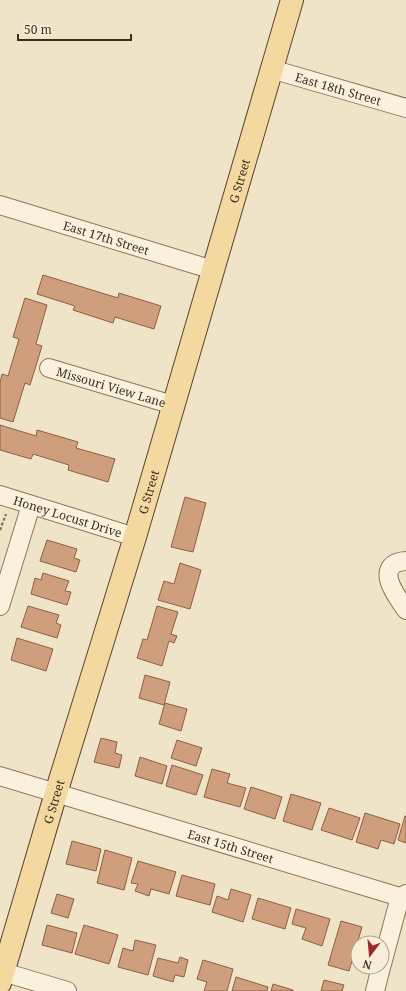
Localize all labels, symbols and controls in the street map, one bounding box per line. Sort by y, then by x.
scale bar [18,16,131,42]
text: 50 m [24,21,52,38]
street label: East 18th Street [293,68,383,109]
street label: G Street [225,157,254,205]
street label: East 17th Street [61,216,151,259]
street label: Missouri View Lane [55,362,168,411]
street label: G Street [134,468,163,516]
street label: Honey Locust Drive [11,491,124,541]
street label: G Street [39,778,68,826]
street label: East 15th Street [186,825,276,867]
north arrow [350,935,390,975]
text: N [361,957,373,973]

